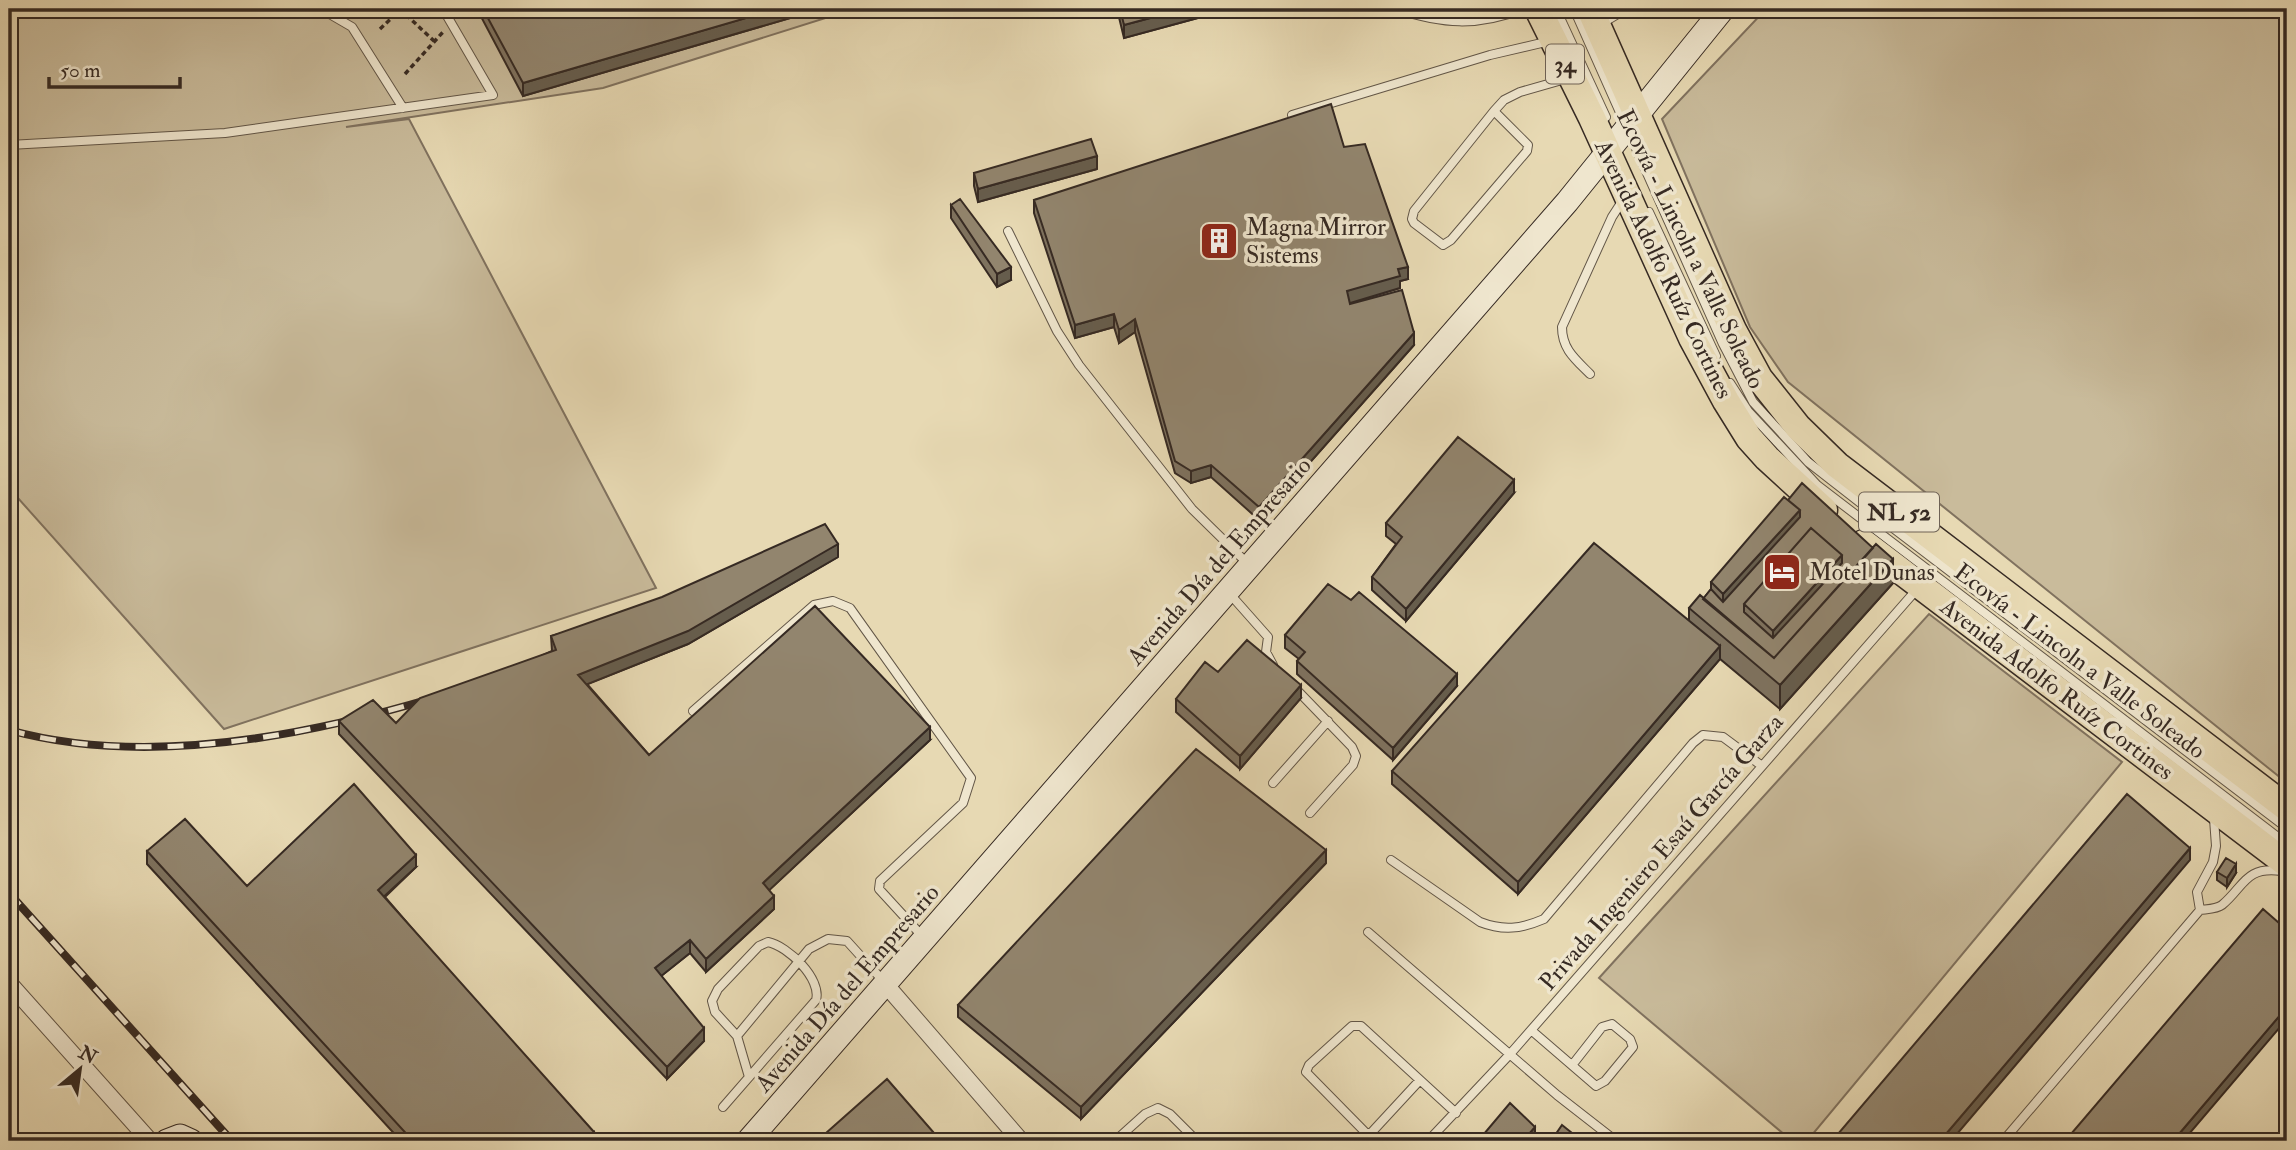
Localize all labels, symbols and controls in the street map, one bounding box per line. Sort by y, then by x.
road number: 34 [1546,44,1584,83]
scale bar [49,46,180,90]
text: 50 m [60,57,101,84]
street label: Ecovía - Lincoln a Valle Soleado [1609,104,1772,394]
street label: Avenida Adolfo Ruíz Cortines [1587,134,1740,404]
place label: Magna Mirror Sistems [1246,212,1386,271]
building icon: Magna Mirror Sistems [1198,220,1240,262]
street label: Avenida Día del Empresario [1120,451,1318,673]
road number: NL 52 [1859,492,1939,532]
hotel icon: Motel Dunas [1761,551,1803,593]
place label: Motel Dunas [1809,557,1935,588]
street label: Ecovía - Lincoln a Valle Soleado [1948,557,2212,766]
street label: Avenida Adolfo Ruíz Cortines [1933,591,2180,787]
street label: Privada Ingeniero Esaú García Garza [1533,707,1791,997]
street label: Avenida Día del Empresario [748,878,946,1100]
north arrow [46,1034,116,1104]
text: N [74,1040,102,1070]

